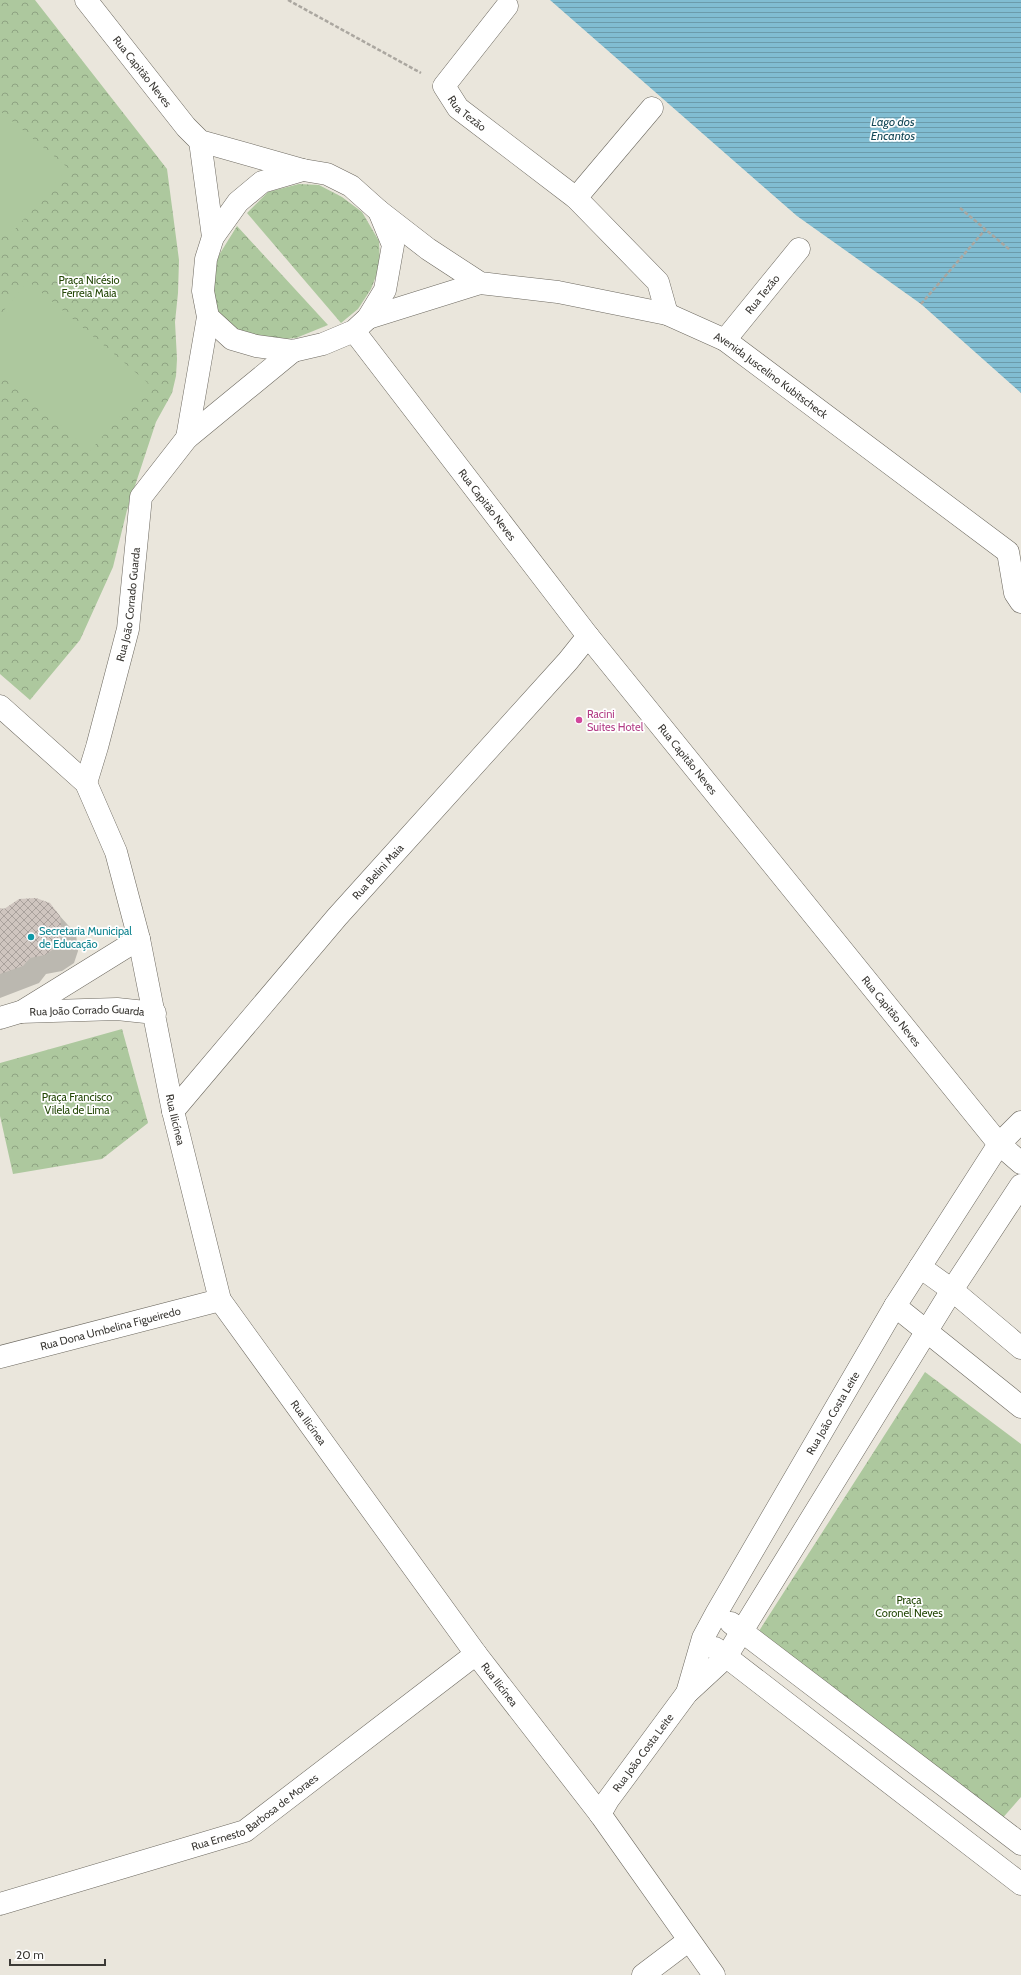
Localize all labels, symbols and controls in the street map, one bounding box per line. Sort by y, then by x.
street label: Rua Capitão Neves [110,33,175,110]
street label: Rua Tezão [445,93,489,134]
water label: Lago dos Encantos [871,114,916,143]
street label: Rua Tezão [742,271,783,317]
park label: Praça Nicésio Ferreia Maia [58,273,120,300]
street label: Avenida Juscelino Kubitscheck [712,329,831,422]
street label: Rua Capitão Neves [455,466,520,544]
street label: Rua João Corrado Guarda [113,546,143,663]
place label: Racini Suites Hotel [587,707,644,734]
marker: Racini Suites Hotel [574,715,584,725]
street label: Rua Capitão Neves [655,721,721,798]
street label: Rua Belini Maia [349,841,407,902]
place label: Secretaria Municipal de Educação [39,924,132,951]
marker: Secretaria Municipal de Educação [26,932,36,942]
street label: Rua Capitão Neves [859,973,925,1050]
street label: Rua João Corrado Guarda [29,1002,146,1019]
park label: Praça Francisco Vilela de Lima [42,1090,112,1117]
street label: Rua Ilicínea [163,1093,188,1147]
street label: Rua Dona Umbelina Figueiredo [39,1304,182,1353]
street label: Rua João Costa Leite [803,1369,863,1457]
street label: Rua Ilicínea [288,1397,330,1448]
park label: Praça Coronel Neves [875,1593,943,1620]
street label: Rua Ilicínea [478,1659,521,1710]
street label: Rua João Costa Leite [609,1710,677,1795]
street label: Rua Ernesto Barbosa de Moraes [190,1770,321,1854]
scale bar [10,1941,105,1967]
text: 20 m [16,1947,44,1962]

